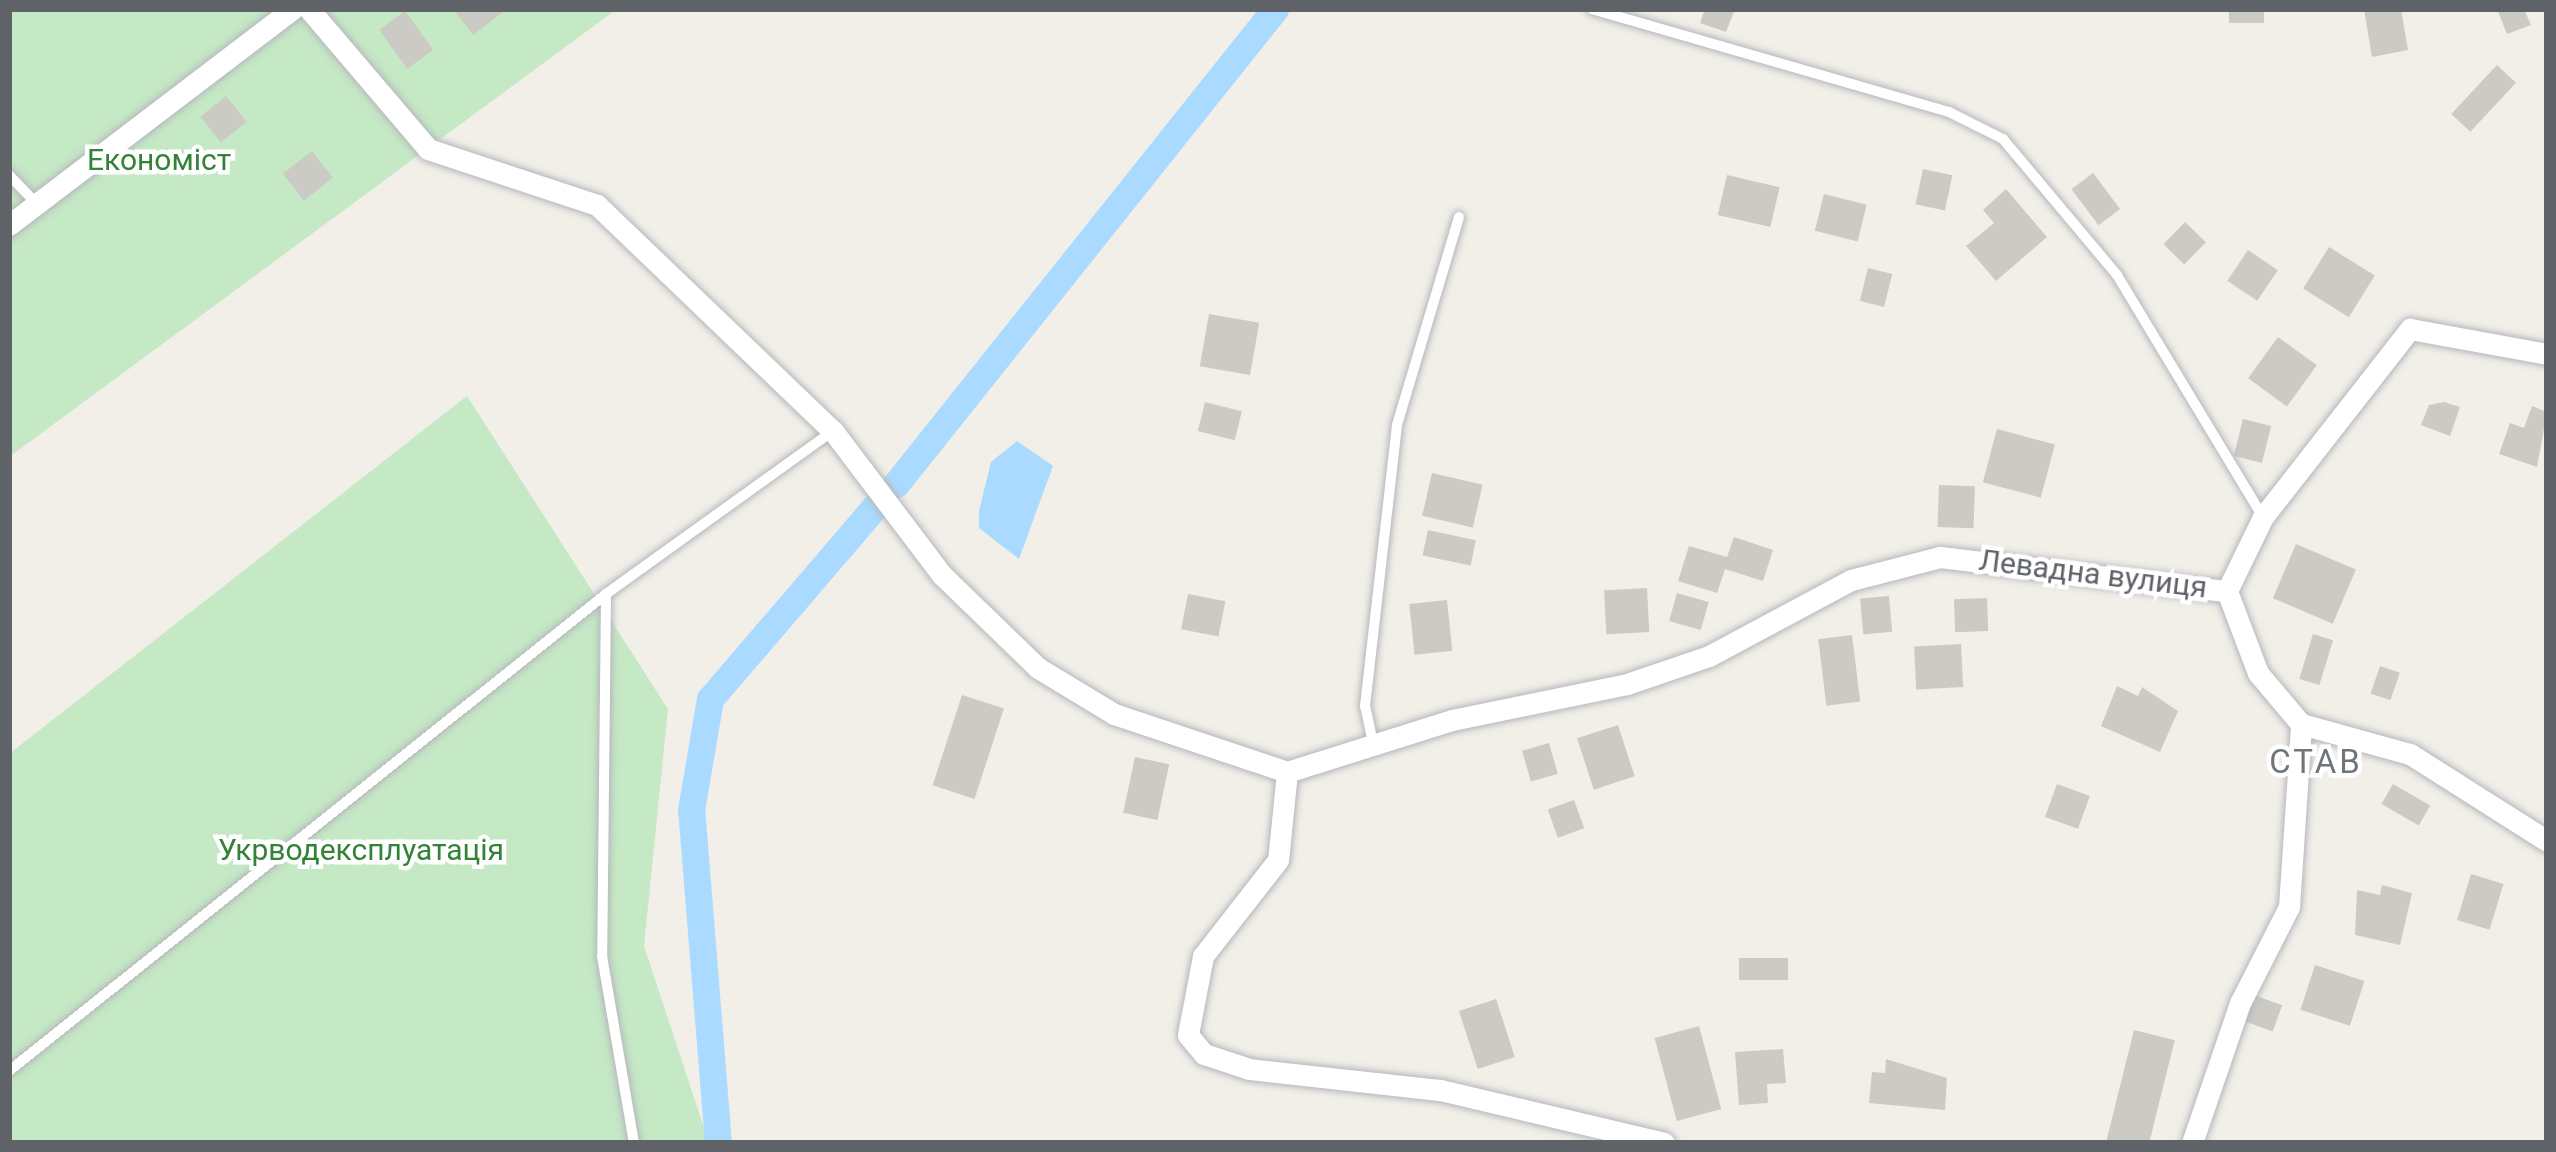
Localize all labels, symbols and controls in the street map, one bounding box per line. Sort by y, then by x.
park label: Економіст [87,142,231,178]
street label: Левадна вулиця [1977,542,2209,606]
district label: СТАВ [2269,742,2363,782]
park label: Укрводексплуатація [218,832,504,868]

